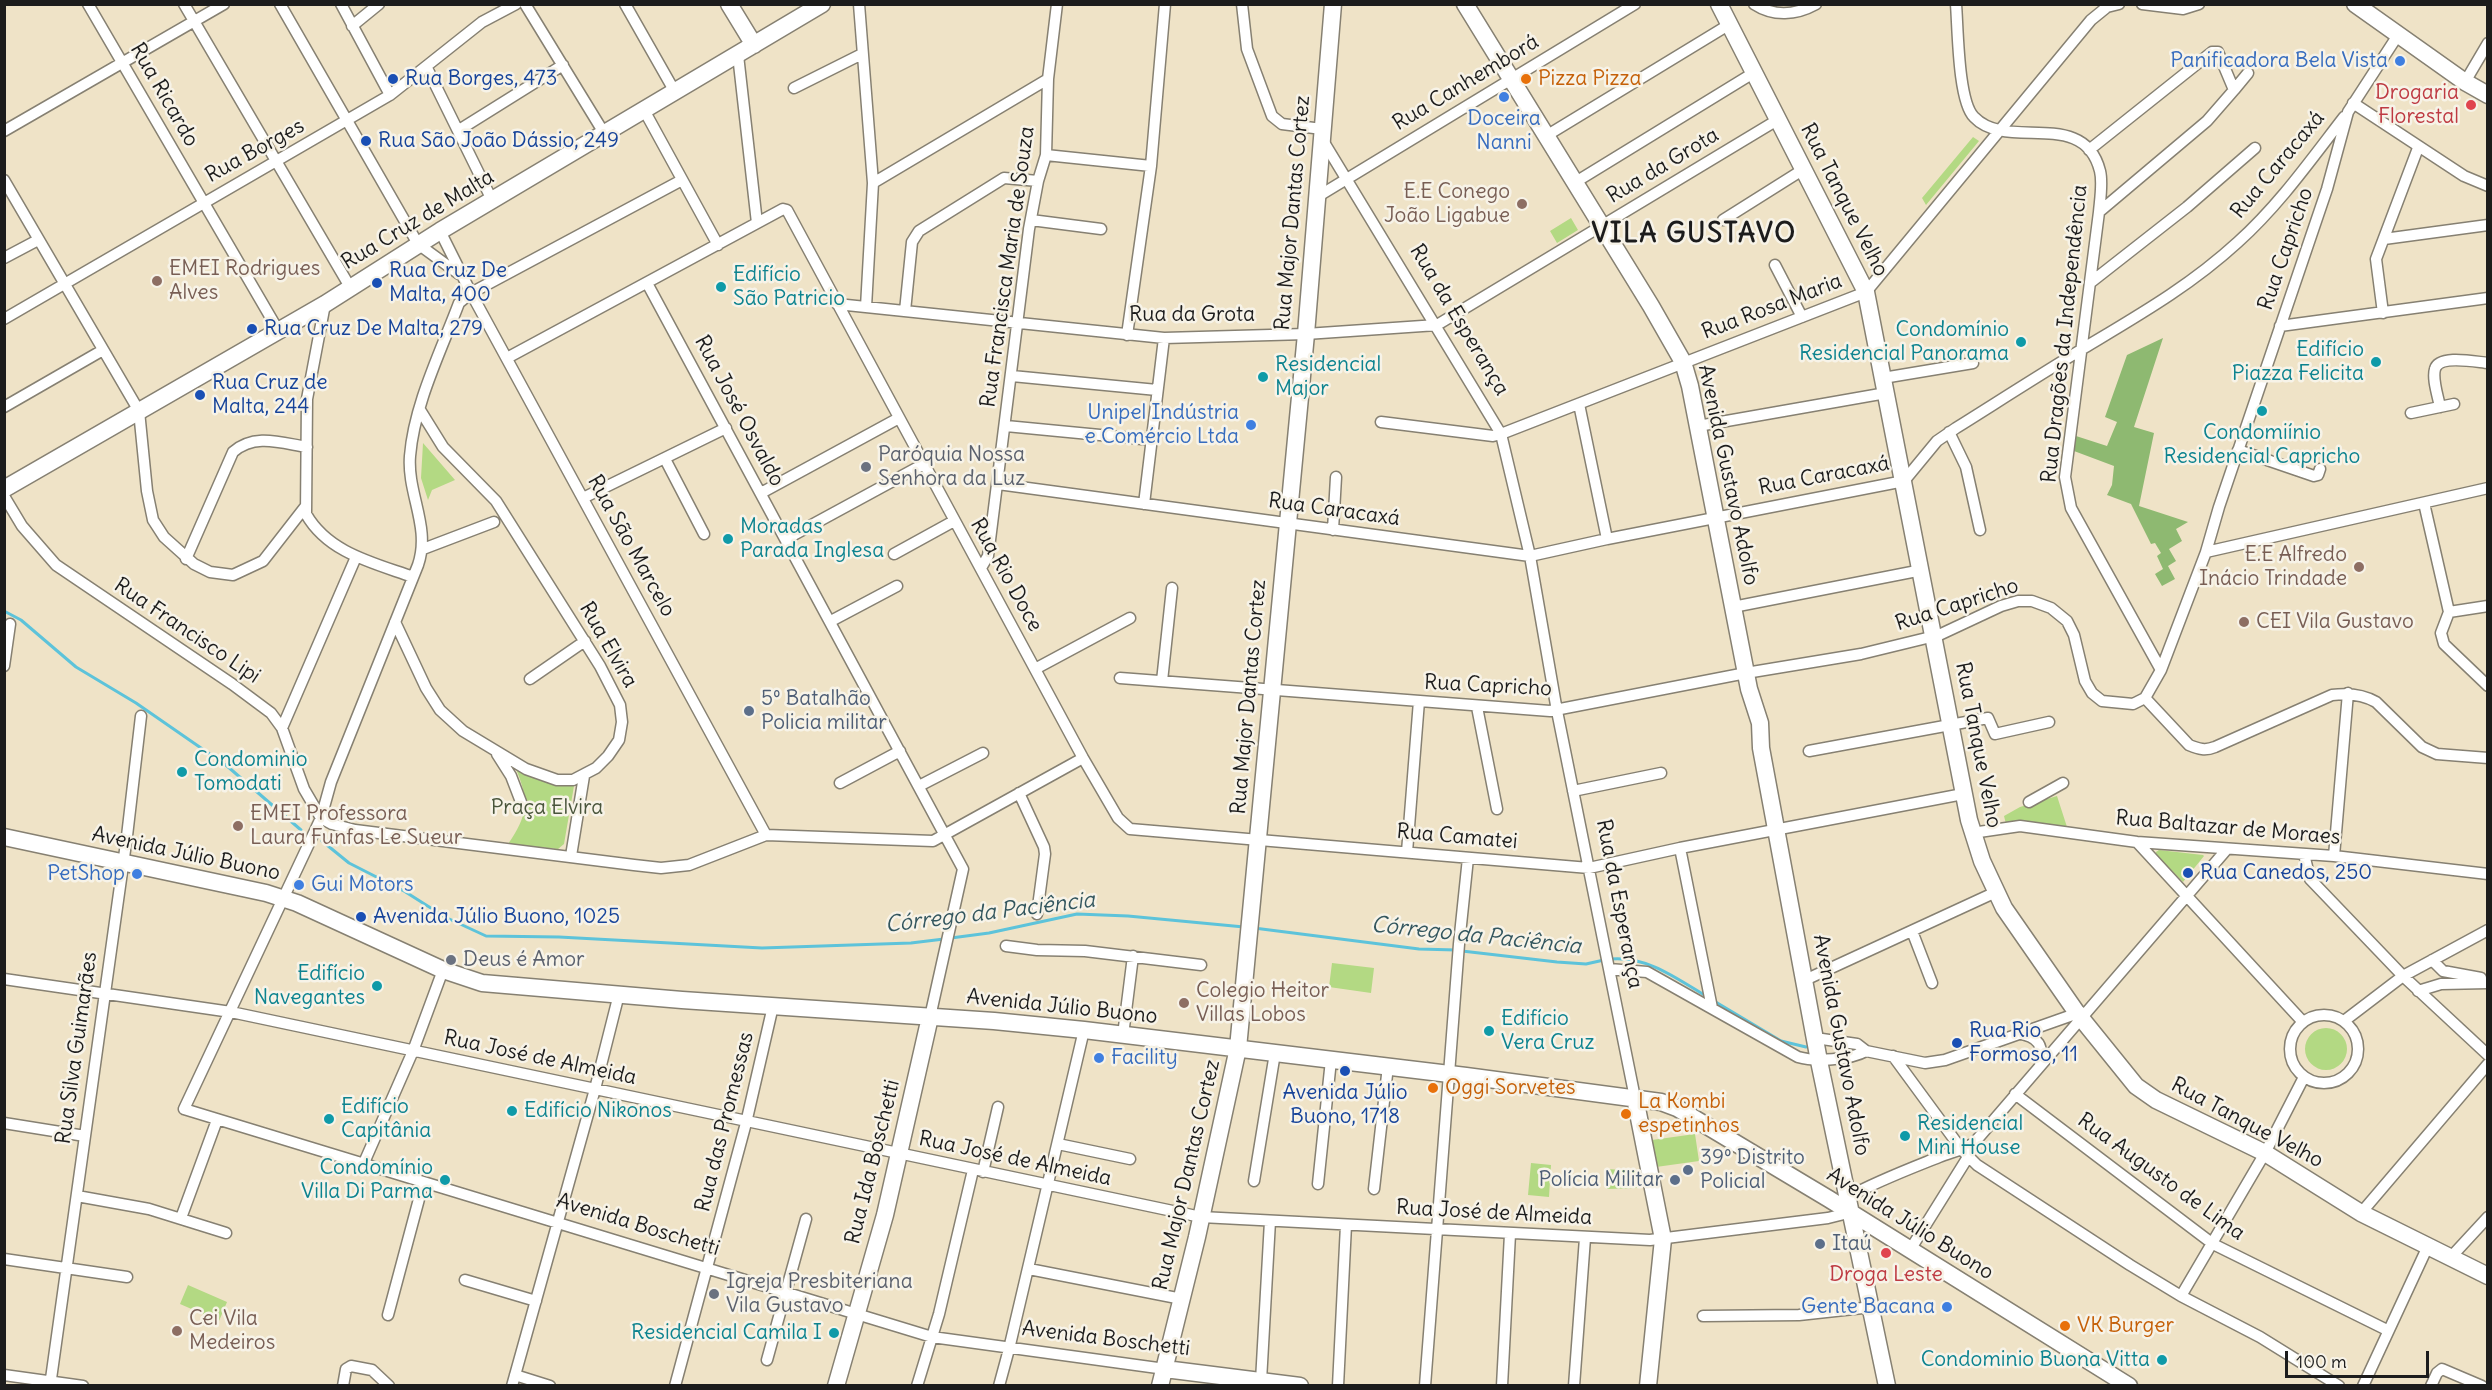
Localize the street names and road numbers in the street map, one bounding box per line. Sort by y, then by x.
street label: Rua Canhemborá [1388,30,1544,136]
street label: Rua Ricardo [124,39,204,151]
street label: Rua Major Dantas Cortez [1270,94,1316,332]
street label: Rua Caracaxá [2226,106,2330,224]
street label: Rua Borges [201,114,309,188]
street label: Rua Tanque Velho [1795,119,1893,281]
street label: Rua da Grota [1603,123,1723,209]
street label: Rua Francisca Maria de Souza [976,125,1040,409]
street label: Rua Cruz de Malta [337,165,499,275]
street label: Rua Dragões da Independência [2037,184,2093,484]
street label: Rua Capricho [2253,184,2319,314]
street label: Rua da Esperança [1404,240,1514,400]
street label: Rua Rosa Maria [1698,269,1846,345]
street label: Rua da Grota [1129,302,1255,328]
street label: Rua José Osvaldo [689,331,789,491]
street label: Avenida Gustavo Adolfo [1692,362,1764,588]
street label: Rua Caracaxá [1756,451,1892,501]
street label: Rua São Marcelo [582,471,680,621]
street label: Rua Caracaxá [1267,488,1401,532]
street label: Rua Rio Doce [965,514,1047,636]
street label: Rua Francisco Lipi [109,573,265,689]
street label: Rua Capricho [1892,573,2022,637]
street label: Rua Major Dantas Cortez [1226,578,1272,816]
street label: Rua Elvira [573,598,643,692]
street label: Rua Tanque Velho [1950,660,2006,830]
street label: Rua Capricho [1423,670,1553,702]
street label: Rua Baltazar de Moraes [2114,806,2342,850]
street label: Rua da Esperança [1590,817,1648,991]
street label: Rua Camatei [1395,819,1519,855]
street label: Avenida Júlio Buono [90,822,282,886]
street label: Avenida Gustavo Adolfo [1807,932,1875,1158]
street label: Rua Silva Guimarães [51,950,103,1146]
street label: Avenida Júlio Buono [965,984,1159,1030]
street label: Rua José de Almeida [441,1025,639,1091]
street label: Rua das Promessas [690,1029,760,1215]
street label: Rua Major Dantas Cortez [1148,1057,1226,1293]
street label: Rua Tanque Velho [2167,1072,2327,1174]
street label: Rua Ida Boschetti [840,1077,906,1247]
street label: Rua Augusto de Lima [2072,1108,2250,1246]
street label: Rua José de Almeida [916,1126,1114,1192]
street label: Avenida Júlio Buono [1822,1162,1998,1286]
street label: Avenida Boschetti [553,1188,723,1262]
street label: Rua José de Almeida [1395,1195,1593,1231]
street label: Avenida Boschetti [1021,1316,1191,1362]

